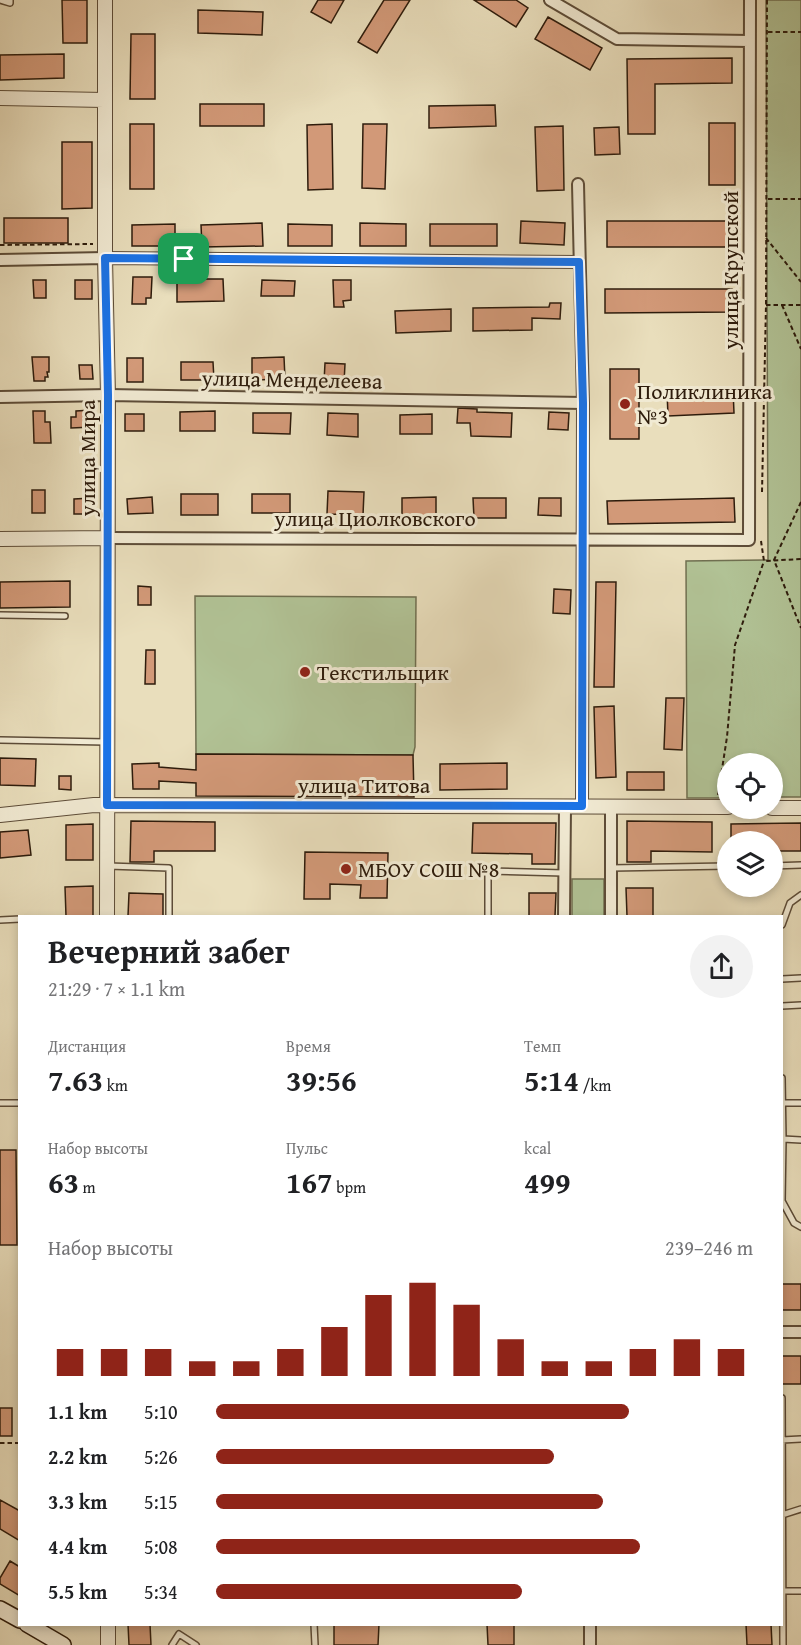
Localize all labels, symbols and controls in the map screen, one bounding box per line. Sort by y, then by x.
street label: улица Крупской [714,191,746,350]
pin [158,233,209,284]
icon: arrive [167,242,200,275]
street label: улица Менделеева [200,361,383,397]
place label: Поликлиника №3 [637,375,773,432]
marker: Поликлиника №3 [618,397,632,411]
street label: улица Мира [71,399,103,517]
street label: улица Циолковского [273,502,476,534]
place label: Текстильщик [317,656,449,688]
marker: Текстильщик [298,665,312,679]
map controls [717,753,783,897]
button: locate [717,753,783,819]
street label: улица Титова [297,769,431,801]
button: layers [717,831,783,897]
place label: МБОУ СОШ №8 [358,853,499,885]
marker: МБОУ СОШ №8 [339,862,353,876]
text: Вечерний забег [48,927,290,975]
button: share [690,935,753,998]
text: 21:29 · 7 × 1.1 km [48,974,185,1003]
text: Дистанция [48,1034,126,1058]
text: Время [286,1034,331,1058]
text: Темп [524,1034,561,1058]
text: 7.63 [48,1058,103,1102]
text: 39:56 [286,1058,357,1102]
text: 5:14 [524,1058,579,1102]
text: km [103,1073,128,1097]
text: /km [579,1073,611,1097]
text: Набор высоты [48,1136,148,1160]
text: Пульс [286,1136,328,1160]
text: kcal [524,1136,551,1160]
text: 63 [48,1160,79,1204]
text: 167 [286,1160,333,1204]
text: 499 [524,1160,571,1204]
text: m [79,1175,96,1199]
text: bpm [333,1175,366,1199]
text: Набор высоты [48,1233,173,1262]
text: 239–246 m [665,1233,753,1262]
text: 1.1 km [48,1397,107,1426]
text: 5:10 [144,1397,178,1426]
text: 2.2 km [48,1442,107,1471]
text: 5:26 [144,1442,178,1471]
text: 3.3 km [48,1487,107,1516]
text: 5:15 [144,1487,178,1516]
text: 4.4 km [48,1532,107,1561]
text: 5:08 [144,1532,178,1561]
text: 5.5 km [48,1577,107,1606]
text: 5:34 [144,1577,178,1606]

